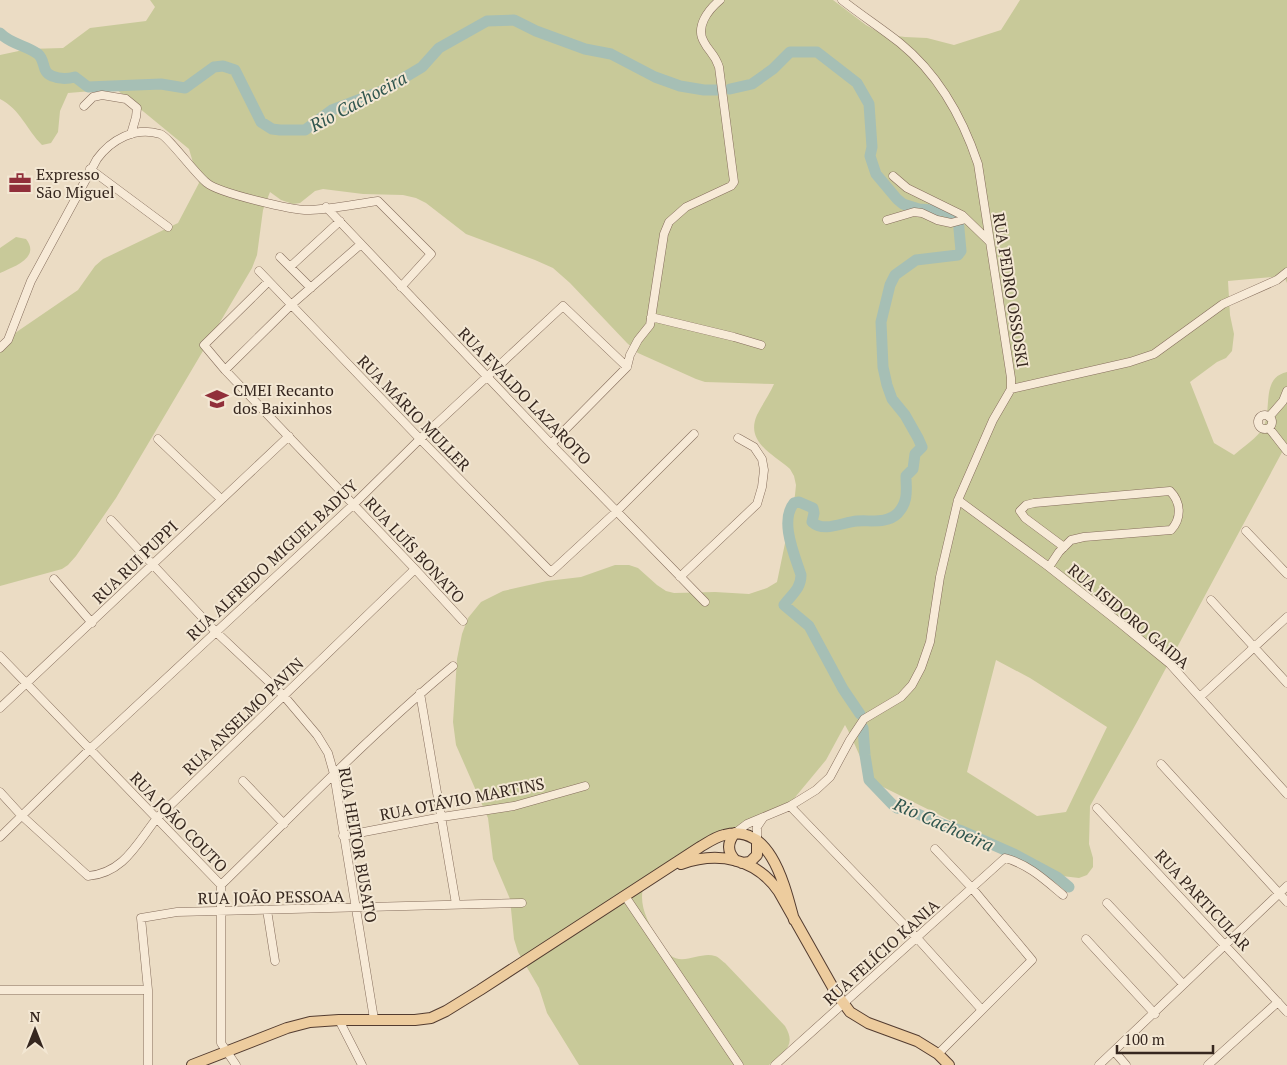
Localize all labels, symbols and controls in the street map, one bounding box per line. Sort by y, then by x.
water label: Rio Cachoeira [304,65,411,137]
place label: Expresso São Miguel [36,163,115,203]
office icon: Expresso São Miguel [7,170,33,196]
street label: RUA PEDRO OSSOSKI [988,211,1034,369]
street label: RUA EVALDO LAZAROTO [453,322,597,470]
street label: RUA MÁRIO MULLER [353,350,476,476]
place label: CMEI Recanto dos Baixinhos [233,379,334,419]
school or university icon: CMEI Recanto dos Baixinhos [204,386,230,412]
street label: RUA ALFREDO MIGUEL BADUY [182,474,363,645]
street label: RUA LUÍS BONATO [360,492,470,608]
street label: RUA RUI PUPPI [87,516,183,608]
street label: RUA ISIDORO GAIDA [1063,558,1195,674]
street label: RUA ANSELMO PAVIN [178,652,308,779]
street label: RUA HEITOR BUSATO [333,765,383,925]
street label: RUA JOÃO COUTO [125,767,233,877]
street label: RUA OTÁVIO MARTINS [378,772,546,826]
water label: Rio Cachoeira [889,791,998,857]
street label: RUA PARTICULAR [1150,845,1256,956]
street label: RUA JOÃO PESSOAA [198,885,345,909]
street label: RUA FELÍCIO KANIA [818,894,944,1010]
north arrow [10,1005,60,1055]
text: N [30,1007,41,1026]
scale bar [1117,1022,1213,1054]
text: 100 m [1124,1029,1165,1049]

